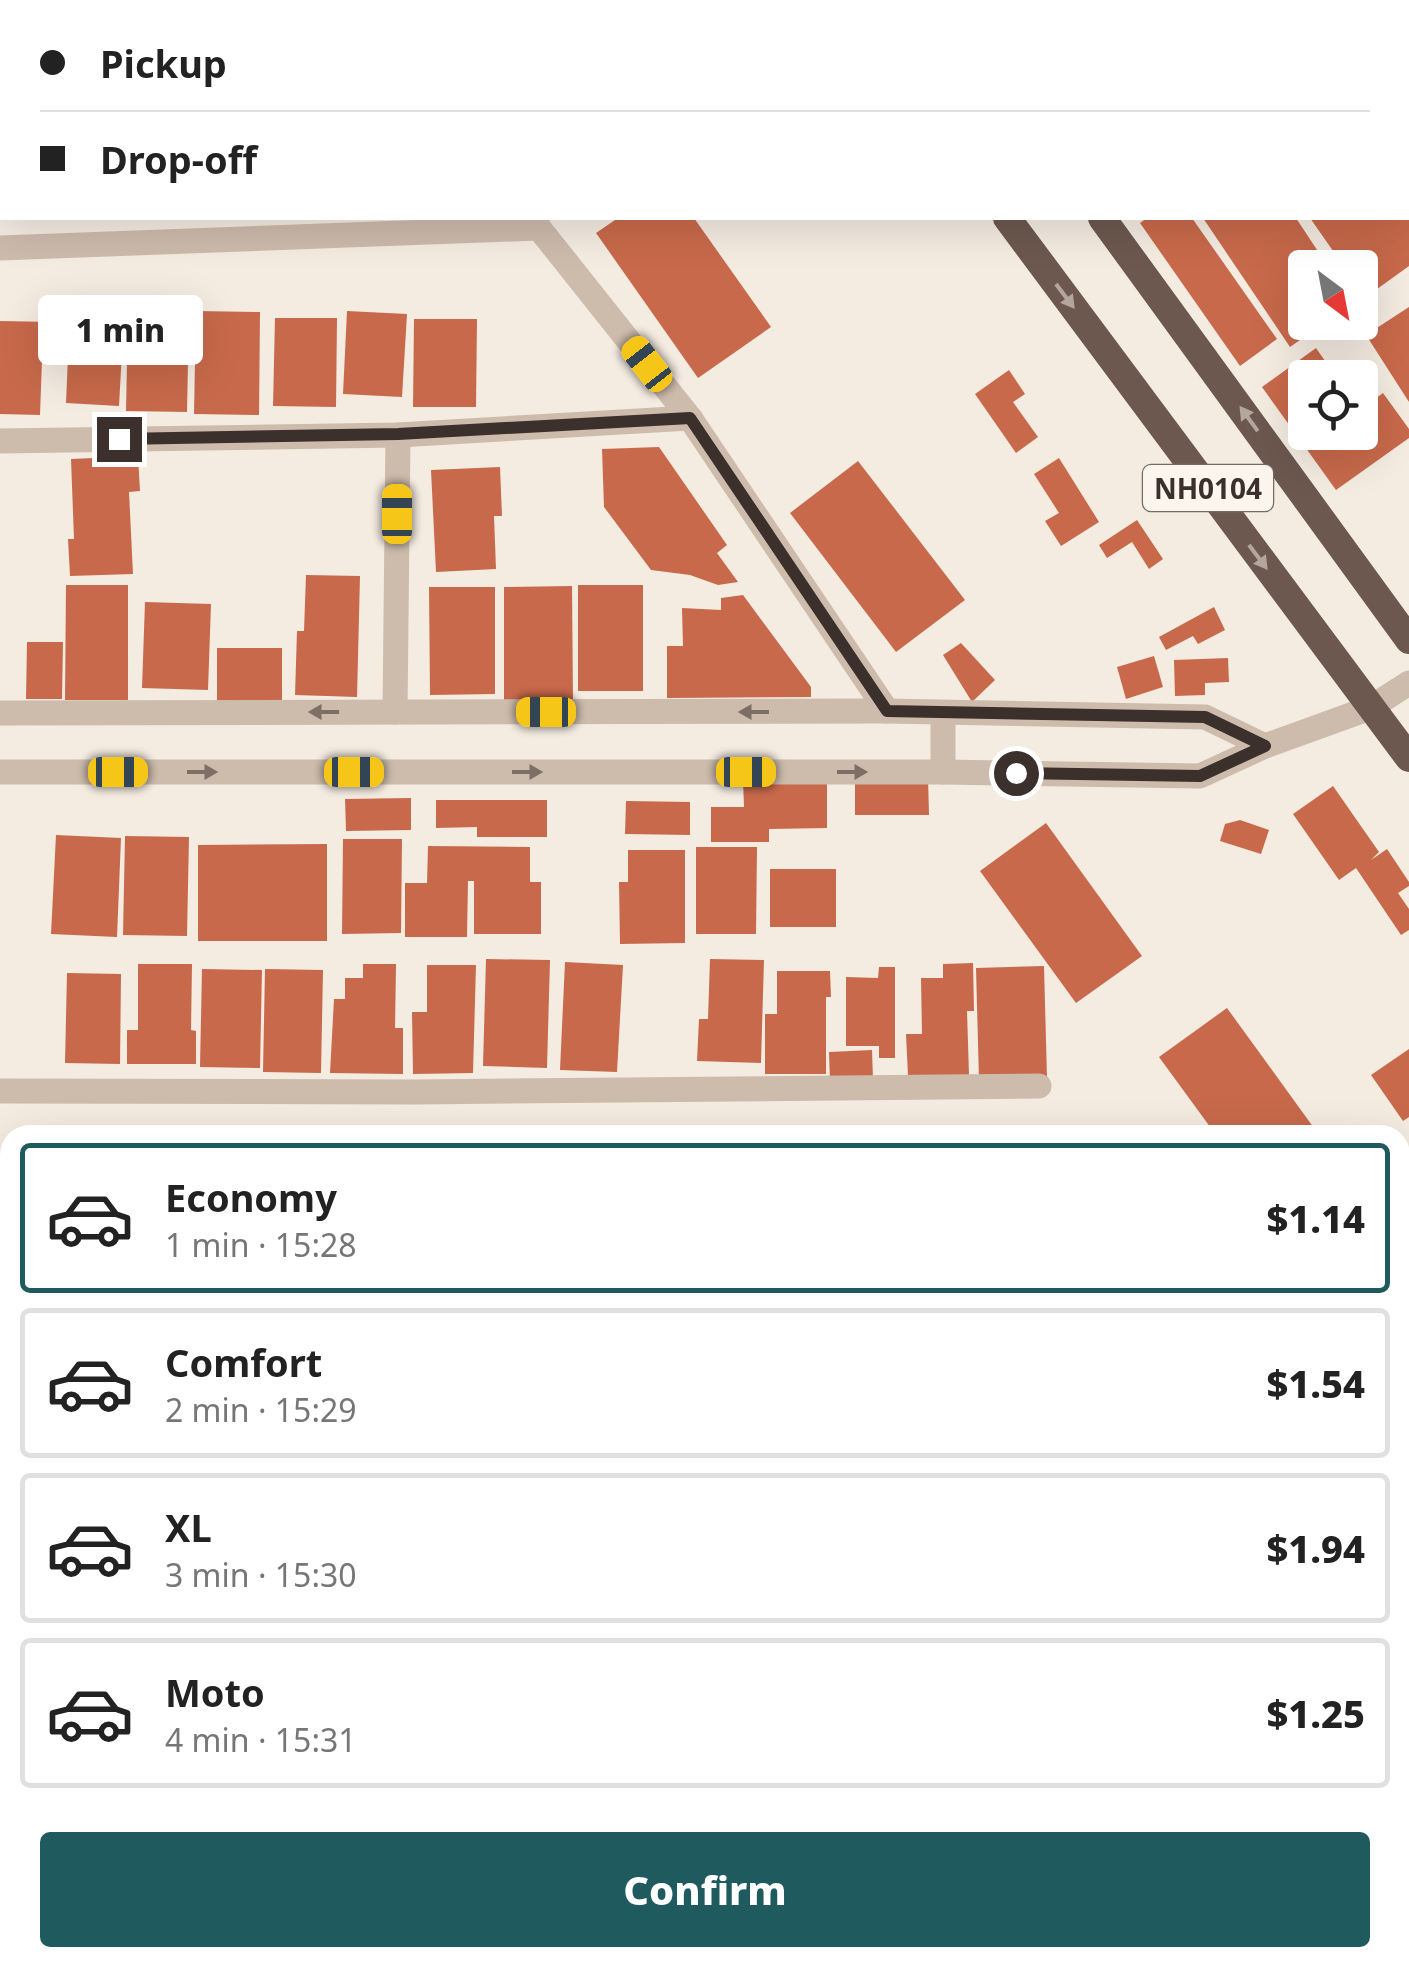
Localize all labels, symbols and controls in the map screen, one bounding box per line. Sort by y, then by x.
text: Pickup [100,37,227,89]
text: Drop-off [100,133,257,185]
north arrow [1288,250,1378,340]
map controls [1288,250,1378,450]
one-way arrow [1054,283,1074,309]
callout: 1 min [36,294,202,364]
text: 1 min [76,308,165,351]
car [617,331,677,397]
button: locate [1288,360,1378,450]
one-way arrow [1239,406,1259,432]
route end [97,417,142,462]
road number: NH0104 [1143,465,1273,511]
car [382,484,412,544]
one-way arrow [1248,544,1268,570]
car [516,697,576,727]
one-way arrow [308,704,340,720]
one-way arrow [738,704,770,720]
route start [994,751,1039,796]
car [88,757,148,787]
car [324,757,384,787]
car [716,757,776,787]
one-way arrow [187,764,219,780]
one-way arrow [512,764,544,780]
one-way arrow [837,764,869,780]
text: Economy [165,1171,337,1223]
icon: car [45,1173,135,1263]
text: $1.14 [1266,1192,1365,1244]
text: 1 min · 15:28 [165,1223,357,1266]
text: Comfort [165,1336,322,1388]
icon: car [45,1338,135,1428]
text: $1.54 [1266,1357,1365,1409]
text: 2 min · 15:29 [165,1388,357,1431]
text: XL [165,1501,212,1553]
icon: car [45,1503,135,1593]
text: $1.94 [1266,1522,1365,1574]
text: 3 min · 15:30 [165,1553,357,1596]
text: Moto [165,1666,265,1718]
icon: car [45,1668,135,1758]
text: $1.25 [1266,1687,1365,1739]
text: 4 min · 15:31 [165,1718,357,1761]
button: Confirm [40,1832,1370,1947]

